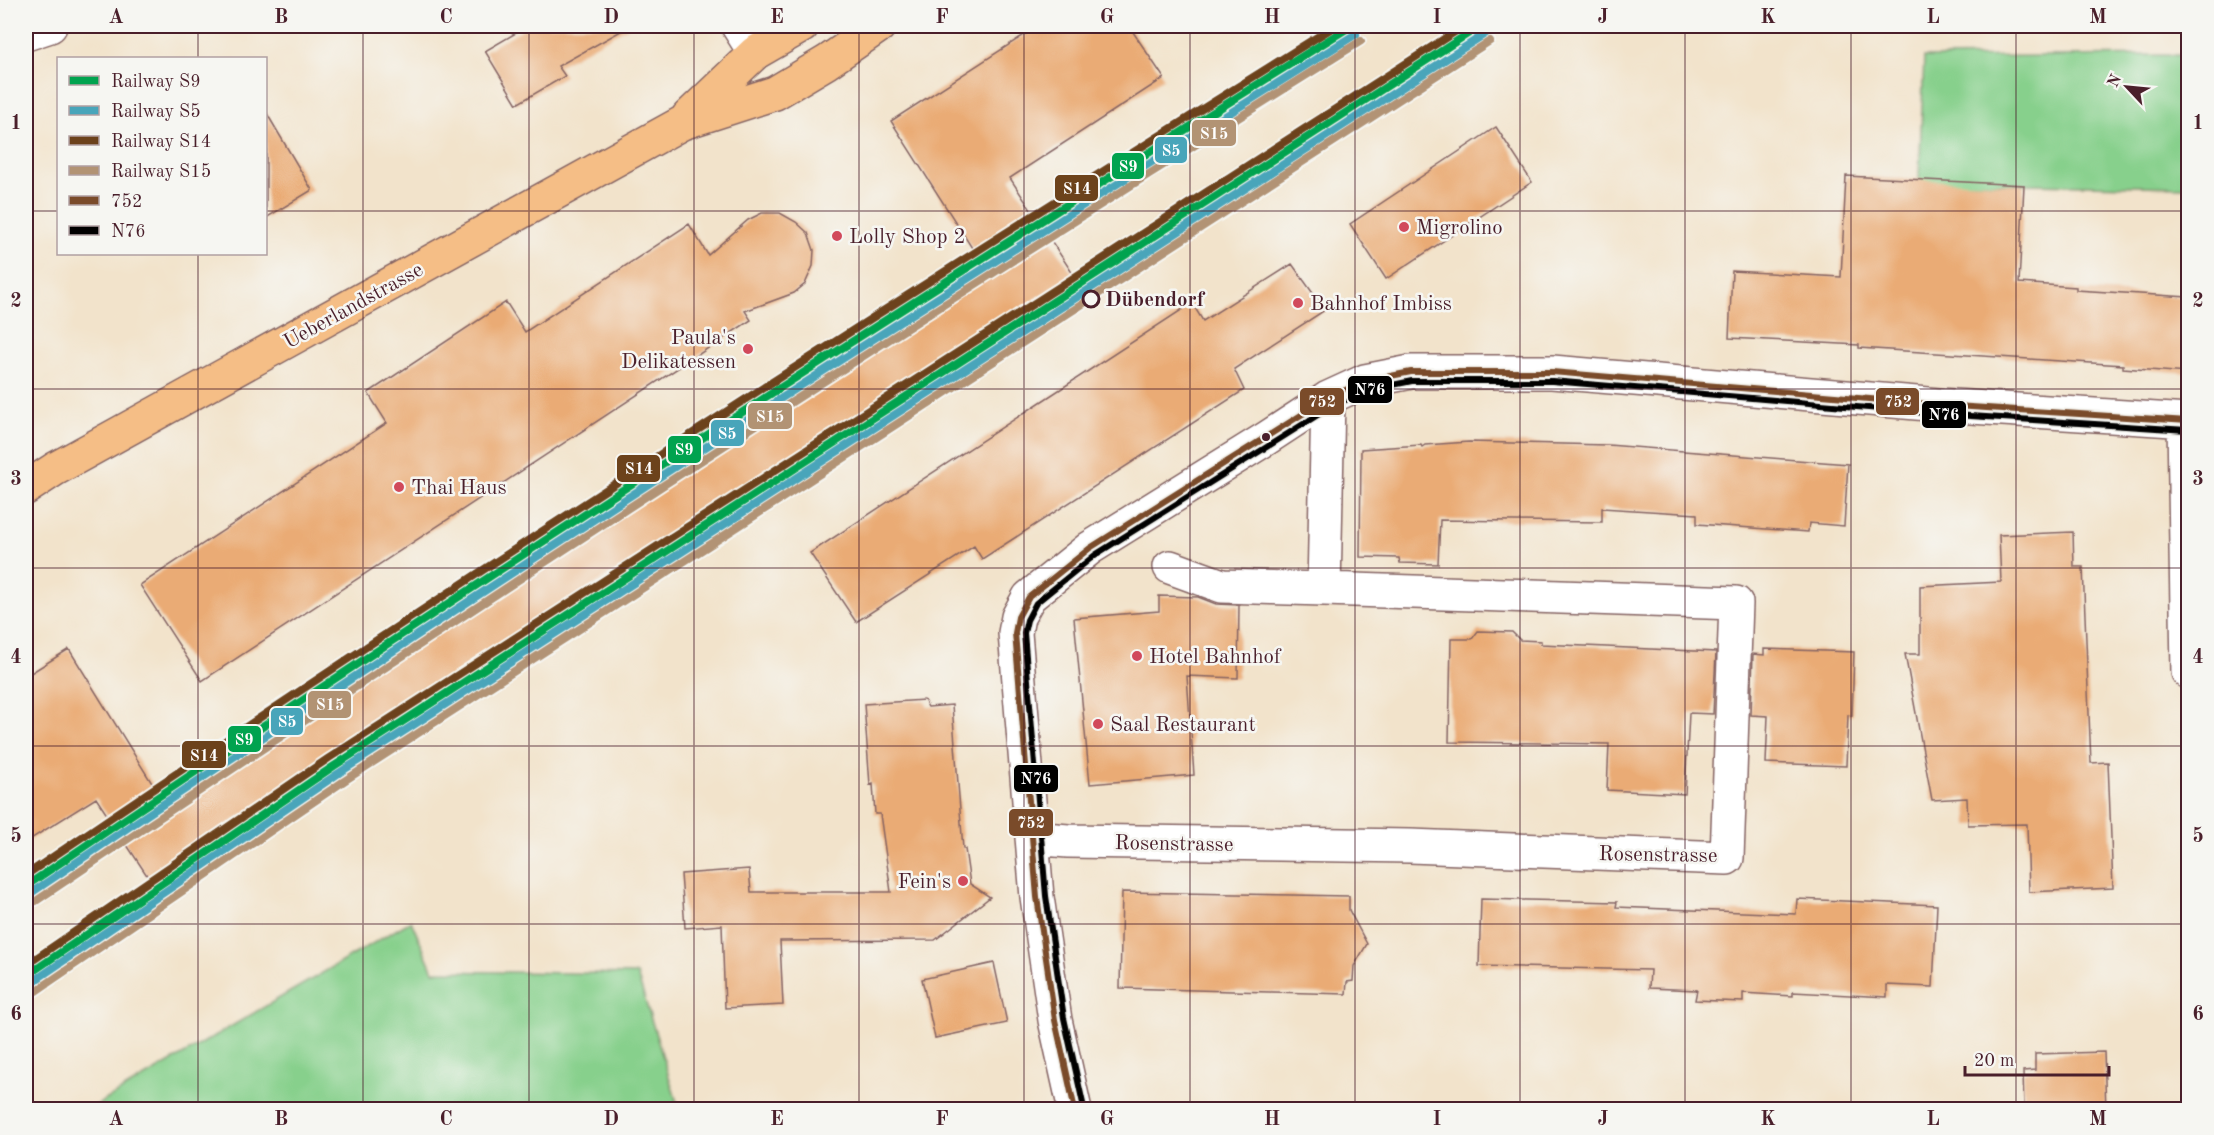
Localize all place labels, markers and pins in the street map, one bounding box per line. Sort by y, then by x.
place label: Migrolino [1416,218,1503,239]
marker: Migrolino [1397,220,1411,234]
place label: Lolly Shop 2 [849,227,966,248]
marker: Lolly Shop 2 [830,229,844,243]
marker: Dübendorf [1082,290,1100,308]
place label: Dübendorf [1105,290,1206,311]
place label: Bahnhof Imbiss [1310,294,1452,315]
marker: Bahnhof Imbiss [1291,296,1305,310]
place label: Paula's Delikatessen [621,328,736,373]
marker: Paula's Delikatessen [741,342,755,356]
unlabelled marker [1260,431,1272,443]
place label: Thai Haus [411,478,507,499]
marker: Thai Haus [392,480,406,494]
place label: Hotel Bahnhof [1149,647,1282,668]
marker: Hotel Bahnhof [1130,649,1144,663]
place label: Saal Restaurant [1110,715,1256,736]
marker: Saal Restaurant [1091,717,1105,731]
place label: Fein's [897,872,951,893]
marker: Fein's [956,874,970,888]

